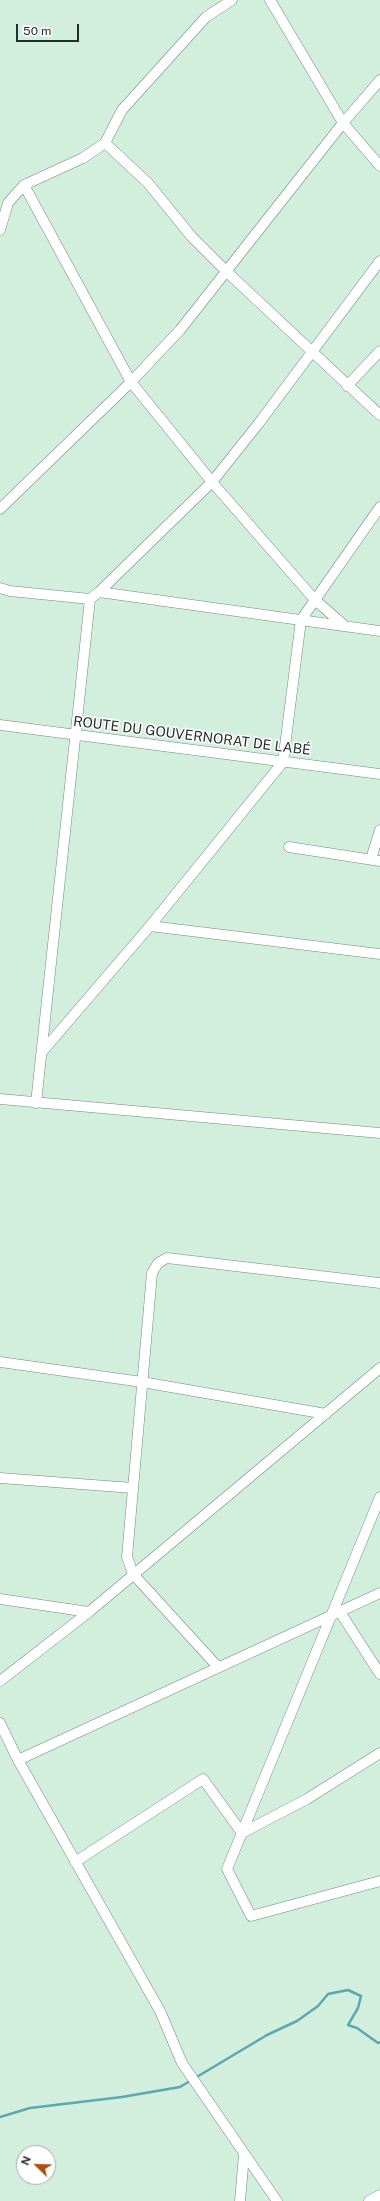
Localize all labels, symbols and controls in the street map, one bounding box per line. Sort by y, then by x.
scale bar [18,16,81,42]
text: 50 m [23,24,51,38]
street label: ROUTE DU GOUVERNORAT DE LABÉ [72,713,312,759]
north arrow [16,2145,56,2185]
text: N [19,2154,33,2167]

